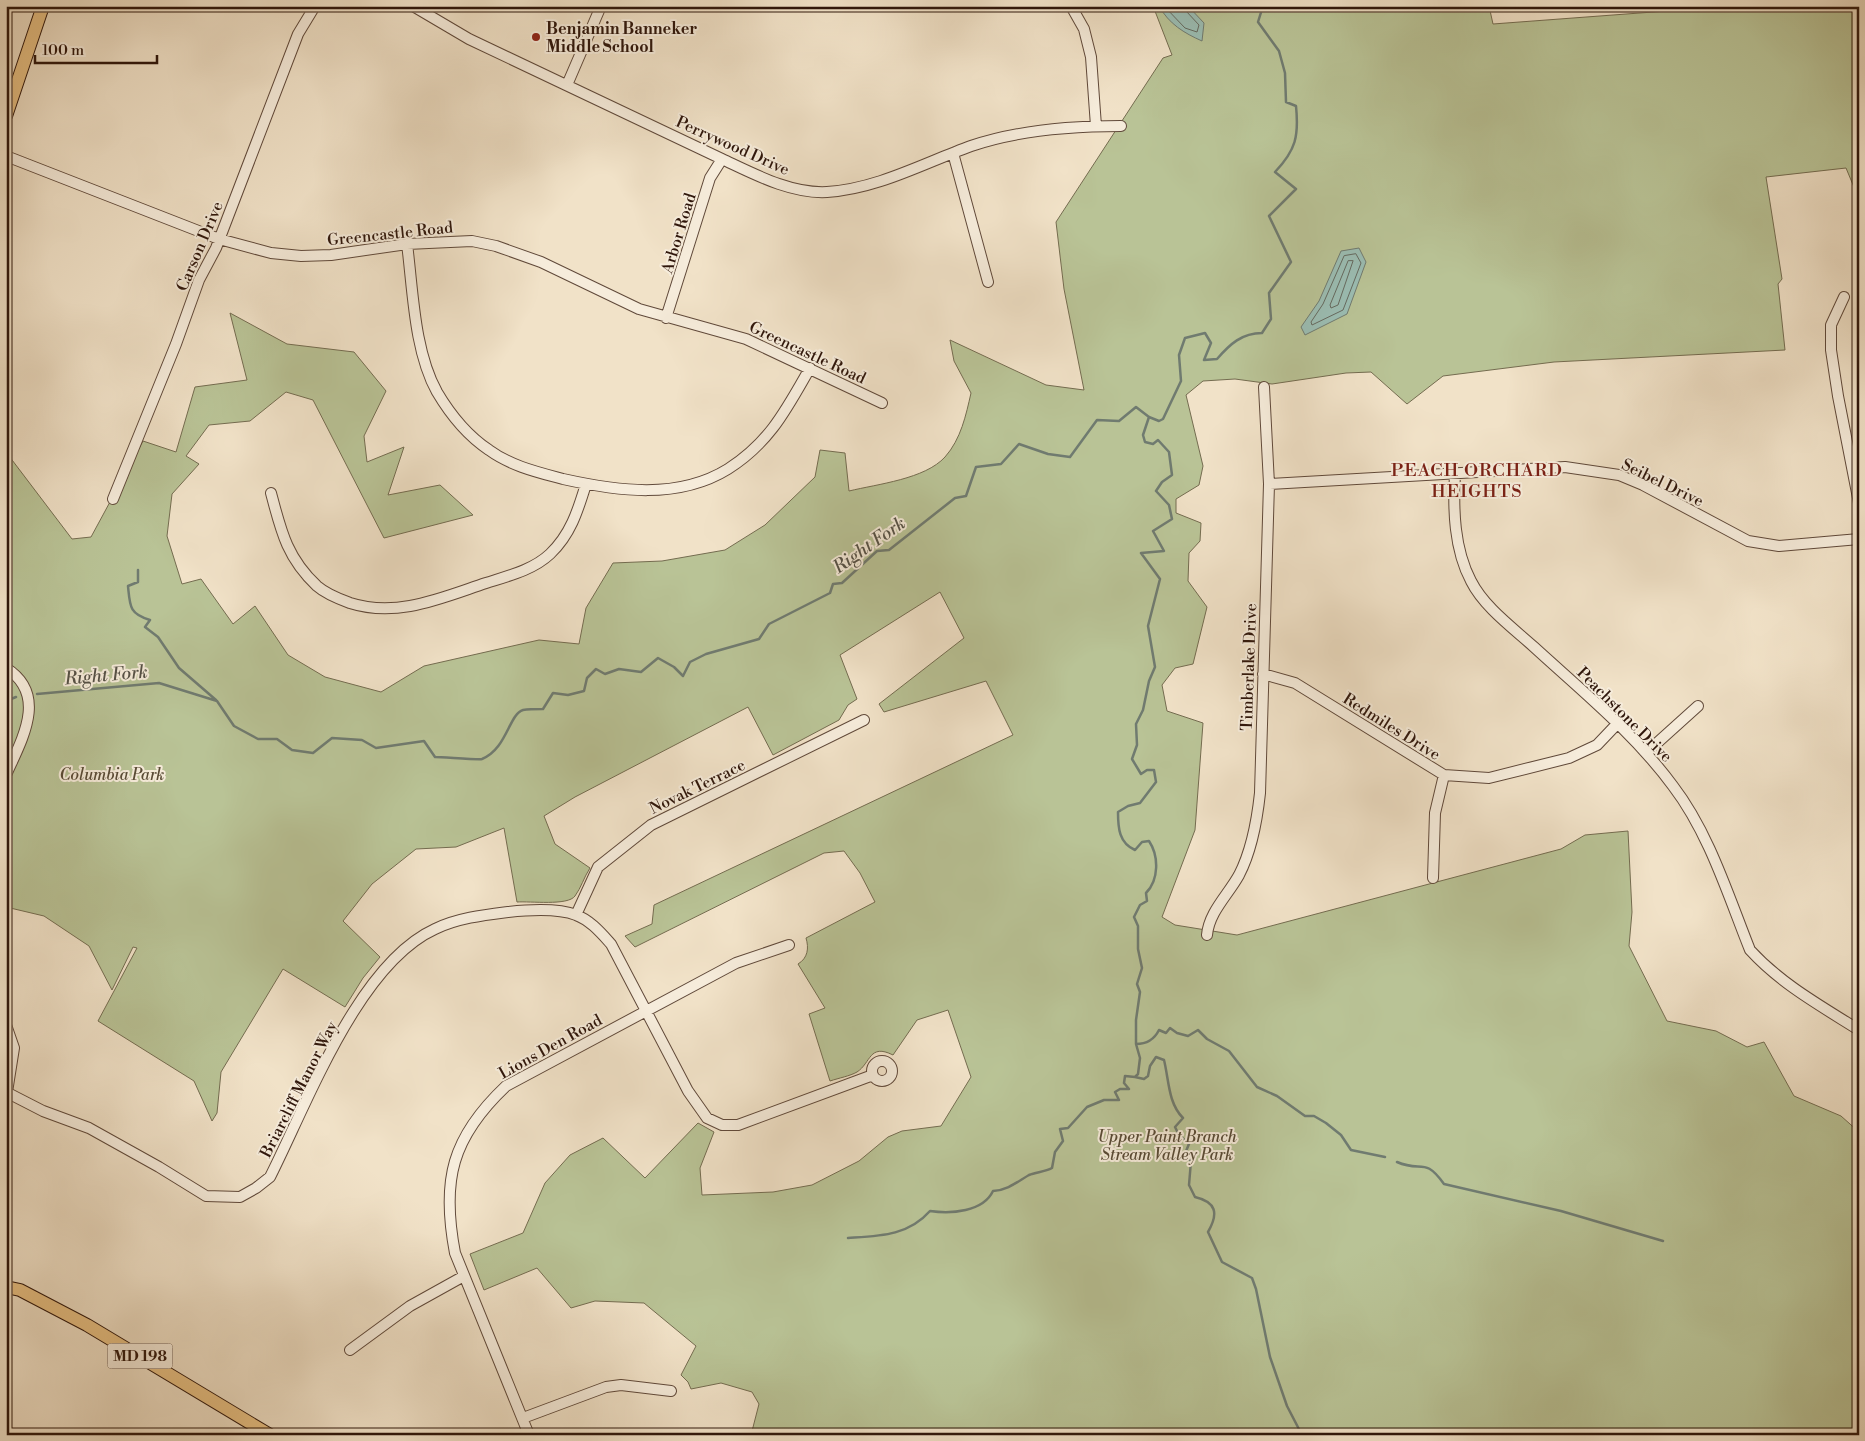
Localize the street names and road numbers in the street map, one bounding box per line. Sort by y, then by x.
street label: Perrywood Drive [673,112,793,180]
street label: Arbor Road [657,191,701,277]
street label: Carson Drive [172,198,228,294]
street label: Greencastle Road [326,217,454,251]
street label: Greencastle Road [746,317,869,389]
street label: Seibel Drive [1618,455,1707,511]
street label: Timberlake Drive [1237,603,1261,731]
street label: Peachstone Drive [1572,663,1676,767]
street label: Redmiles Drive [1339,689,1444,765]
street label: Novak Terrace [646,755,749,819]
street label: Lions Den Road [495,1010,606,1084]
street label: Briarcliff Manor Way [255,1018,342,1162]
road number: MD 198 [108,1344,172,1368]

